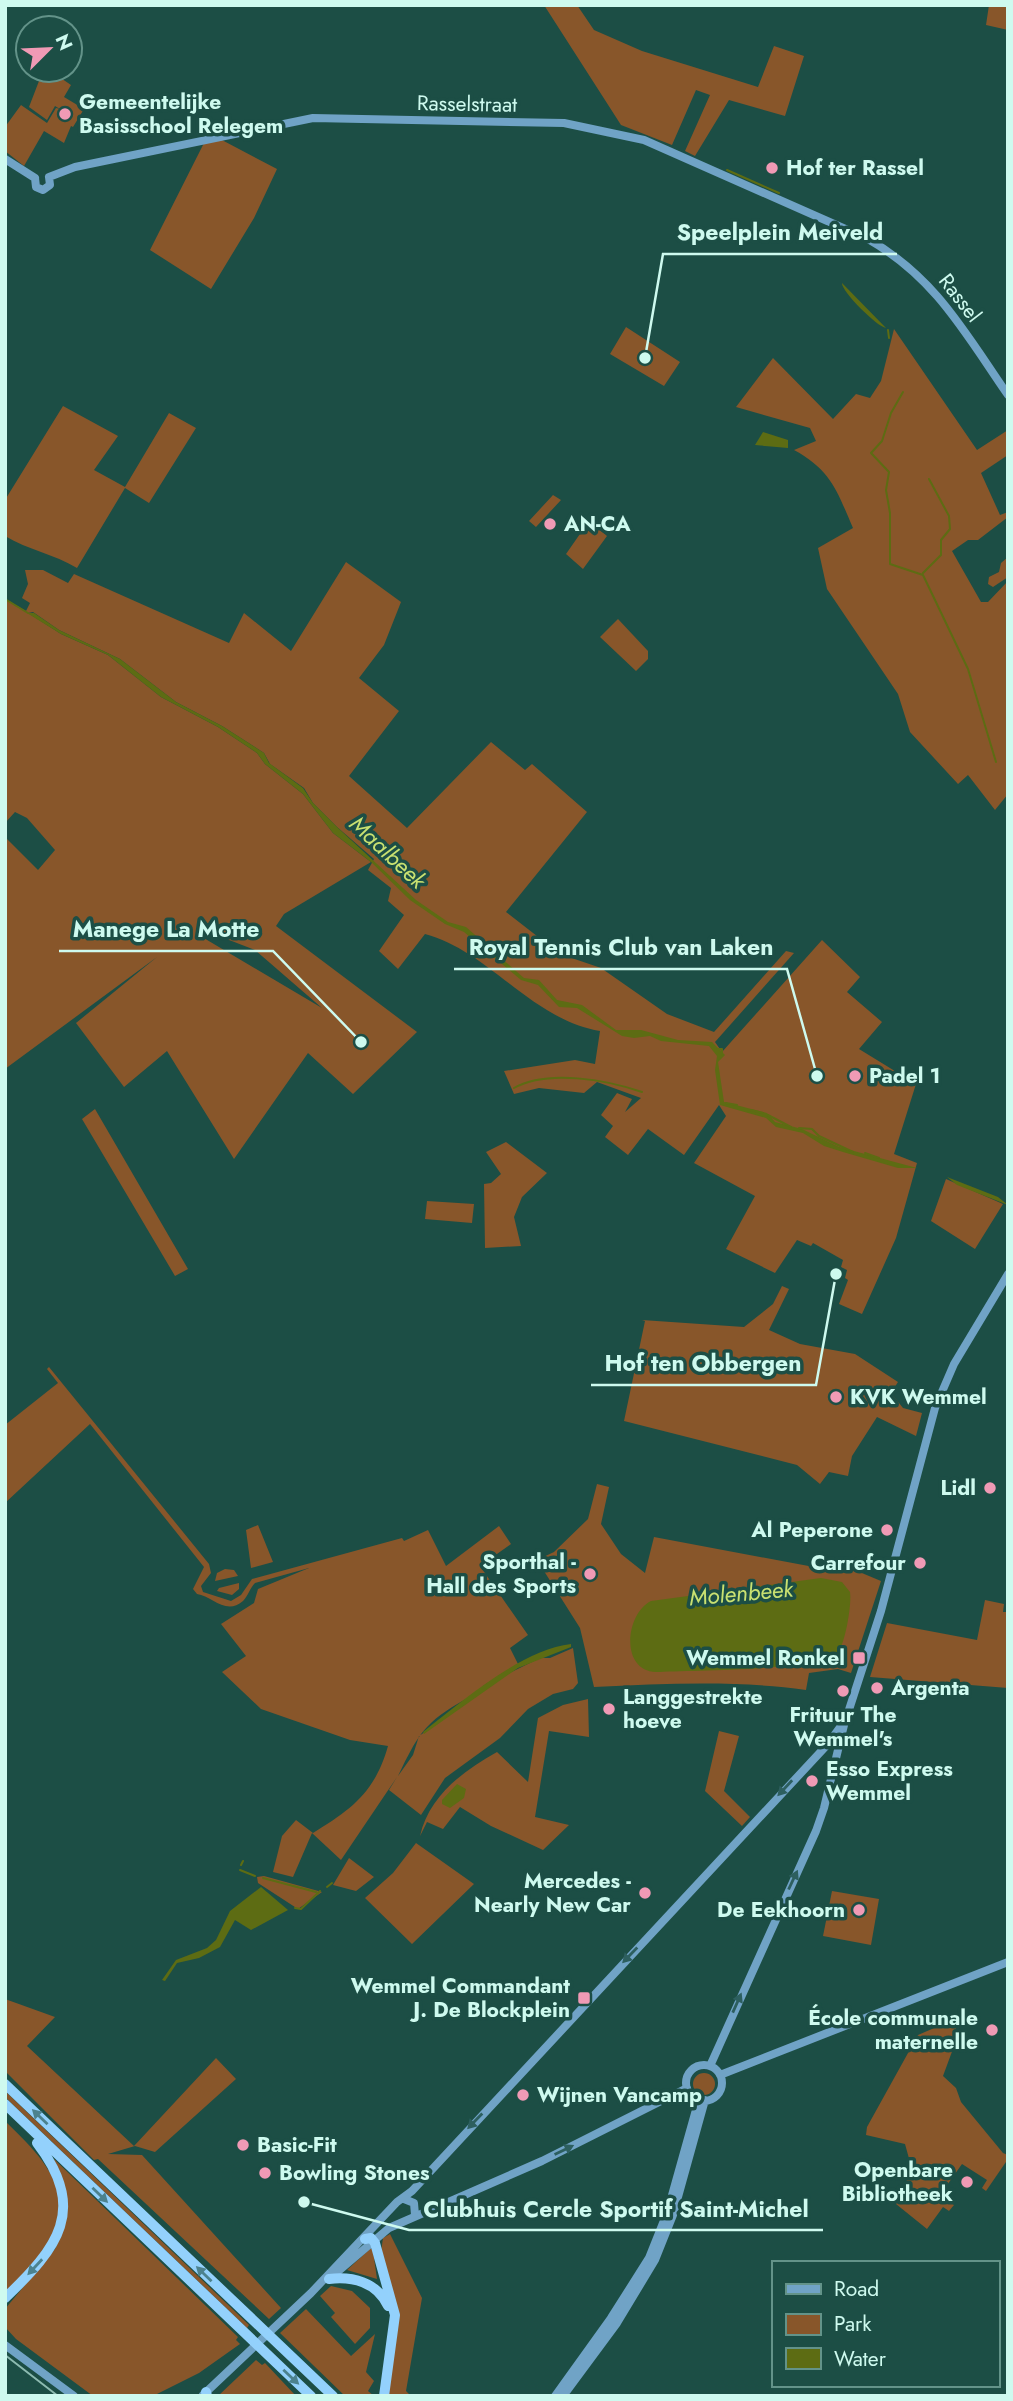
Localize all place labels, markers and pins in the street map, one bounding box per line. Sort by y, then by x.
place label: Gemeentelijke Basisschool Relegem [79,87,283,141]
marker: Gemeentelijke Basisschool Relegem [57,106,73,122]
place label: Hof ter Rassel [786,153,924,183]
marker: Hof ter Rassel [764,160,780,176]
callout: Speelplein Meiveld [663,210,897,254]
place label: AN-CA [563,509,631,539]
marker: AN-CA [542,516,558,532]
callout: Manege La Motte [59,907,273,951]
callout: Royal Tennis Club van Laken [454,925,787,969]
place label: Padel 1 [869,1061,940,1091]
marker: Padel 1 [847,1068,863,1084]
callout: Hof ten Obbergen [591,1341,816,1385]
place label: KVK Wemmel [850,1382,987,1412]
marker: KVK Wemmel [828,1389,844,1405]
place label: Lidl [940,1473,976,1503]
marker: Lidl [982,1480,998,1496]
place label: Al Peperone [750,1515,873,1545]
marker: Al Peperone [879,1522,895,1538]
place label: Sporthal - Hall des Sports [426,1547,576,1601]
place label: Carrefour [811,1548,906,1578]
marker: Carrefour [912,1555,928,1571]
marker: Sporthal - Hall des Sports [582,1566,598,1582]
place label: Wemmel Ronkel [686,1643,845,1673]
marker: Wemmel Ronkel [851,1650,867,1666]
place label: Argenta [890,1673,970,1703]
marker: Argenta [869,1680,885,1696]
place label: Langgestrekte hoeve [623,1682,763,1736]
marker: Frituur The Wemmel's [835,1683,851,1699]
place label: Frituur The Wemmel's [789,1700,897,1754]
marker: Langgestrekte hoeve [601,1701,617,1717]
place label: Esso Express Wemmel [826,1754,953,1808]
marker: Esso Express Wemmel [804,1773,820,1789]
place label: Mercedes - Nearly New Car [474,1866,631,1920]
marker: Mercedes - Nearly New Car [637,1885,653,1901]
place label: De Eekhoorn [717,1895,845,1925]
marker: De Eekhoorn [851,1902,867,1918]
place label: Wemmel Commandant J. De Blockplein [351,1971,570,2025]
marker: Wemmel Commandant J. De Blockplein [576,1990,592,2006]
place label: École communale maternelle [808,2003,978,2057]
marker: École communale maternelle [984,2022,1000,2038]
place label: Wijnen Vancamp [537,2080,702,2110]
marker: Wijnen Vancamp [515,2087,531,2103]
place label: Basic-Fit [257,2130,337,2160]
marker: Basic-Fit [235,2137,251,2153]
place label: Openbare Bibliotheek [842,2155,953,2209]
place label: Bowling Stones [279,2158,430,2188]
marker: Bowling Stones [257,2165,273,2181]
marker: Openbare Bibliotheek [959,2174,975,2190]
callout: Clubhuis Cercle Sportif Saint-Michel [409,2186,823,2230]

